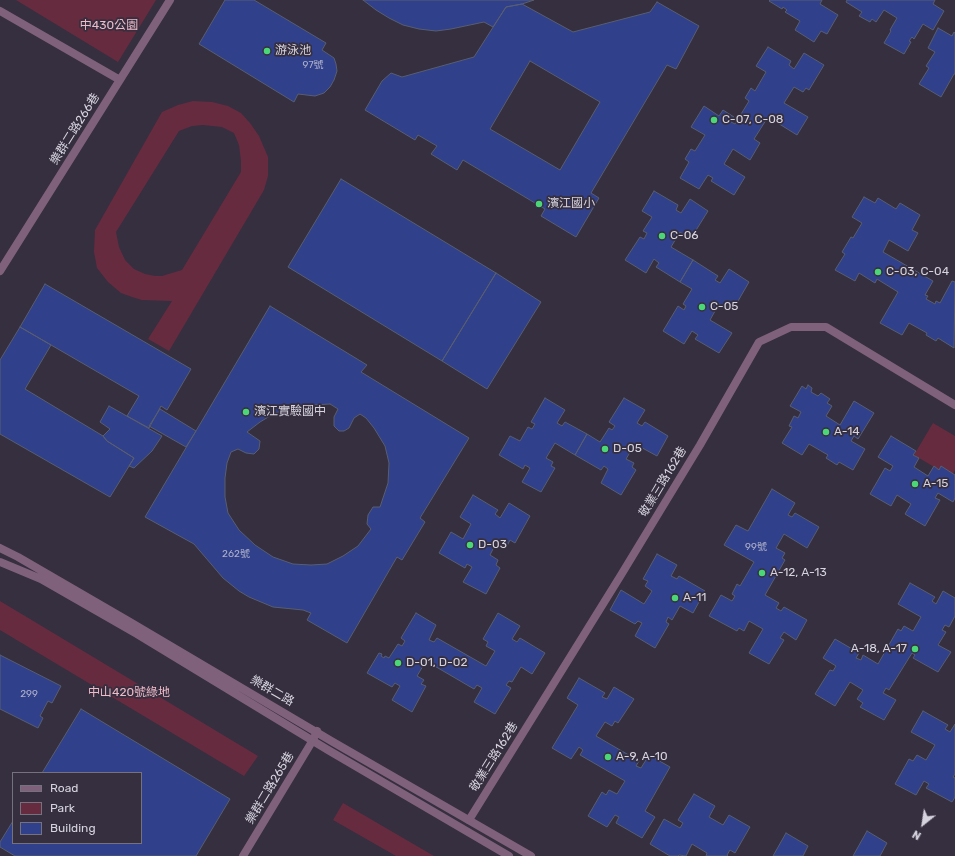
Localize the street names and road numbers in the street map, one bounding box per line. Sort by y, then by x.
street label: 樂群二路266巷 [47,91,103,167]
street label: 敬業三路162巷 [636,444,690,520]
street label: 樂群二路 [248,673,296,709]
street label: 敬業三路162巷 [467,720,521,794]
street label: 樂群二路265巷 [243,749,297,827]

